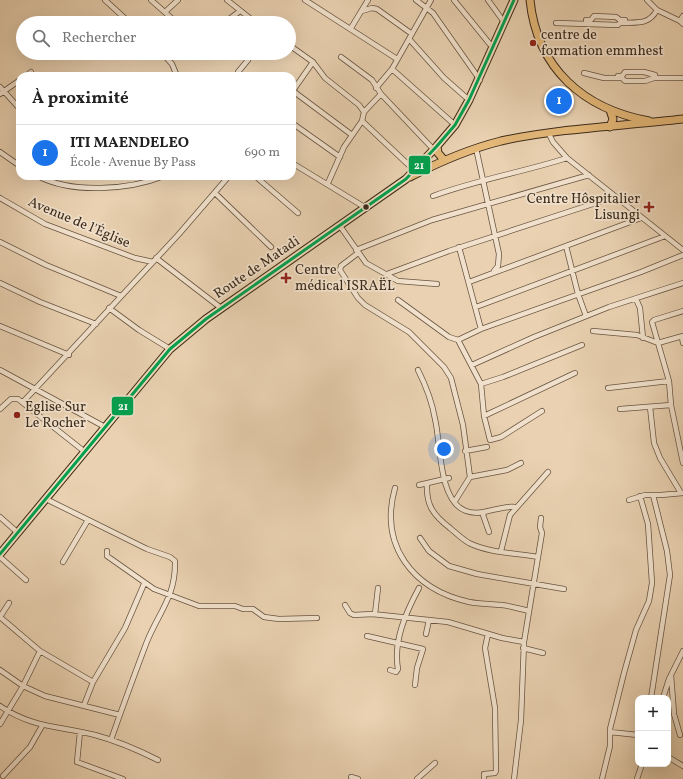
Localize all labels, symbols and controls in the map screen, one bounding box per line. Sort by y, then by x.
search box [16,16,296,60]
place label: centre de formation emmhest [541,26,663,61]
icon: search [30,27,52,49]
text: Rechercher [62,28,136,49]
marker: centre de formation emmhest [528,38,538,48]
pin: 1 [546,86,572,116]
text: À proximité [32,87,129,110]
text: ITI MAENDELEO [70,133,189,154]
text: 1 [42,144,48,162]
text: 690 m [244,144,280,162]
text: École · Avenue By Pass [70,154,196,172]
line badge: 21 [408,155,431,175]
text: 21 [414,159,424,174]
place label: Centre Hôspitalier Lisungi [527,190,640,225]
street label: Avenue de l'Église [25,193,133,253]
marker: Centre Hôspitalier Lisungi [643,201,655,213]
unlabelled marker [361,202,371,212]
street label: Route de Matadi [210,232,304,304]
place label: Centre médical ISRAËL [295,261,395,296]
marker: Centre médical ISRAËL [280,272,292,284]
line badge: 21 [111,396,134,416]
place label: Eglise Sur Le Rocher [25,398,86,433]
text: 21 [118,400,128,415]
marker: Eglise Sur Le Rocher [12,410,22,420]
your location [434,439,454,459]
map controls [635,695,671,767]
button: + [635,695,671,731]
button: − [635,731,671,767]

